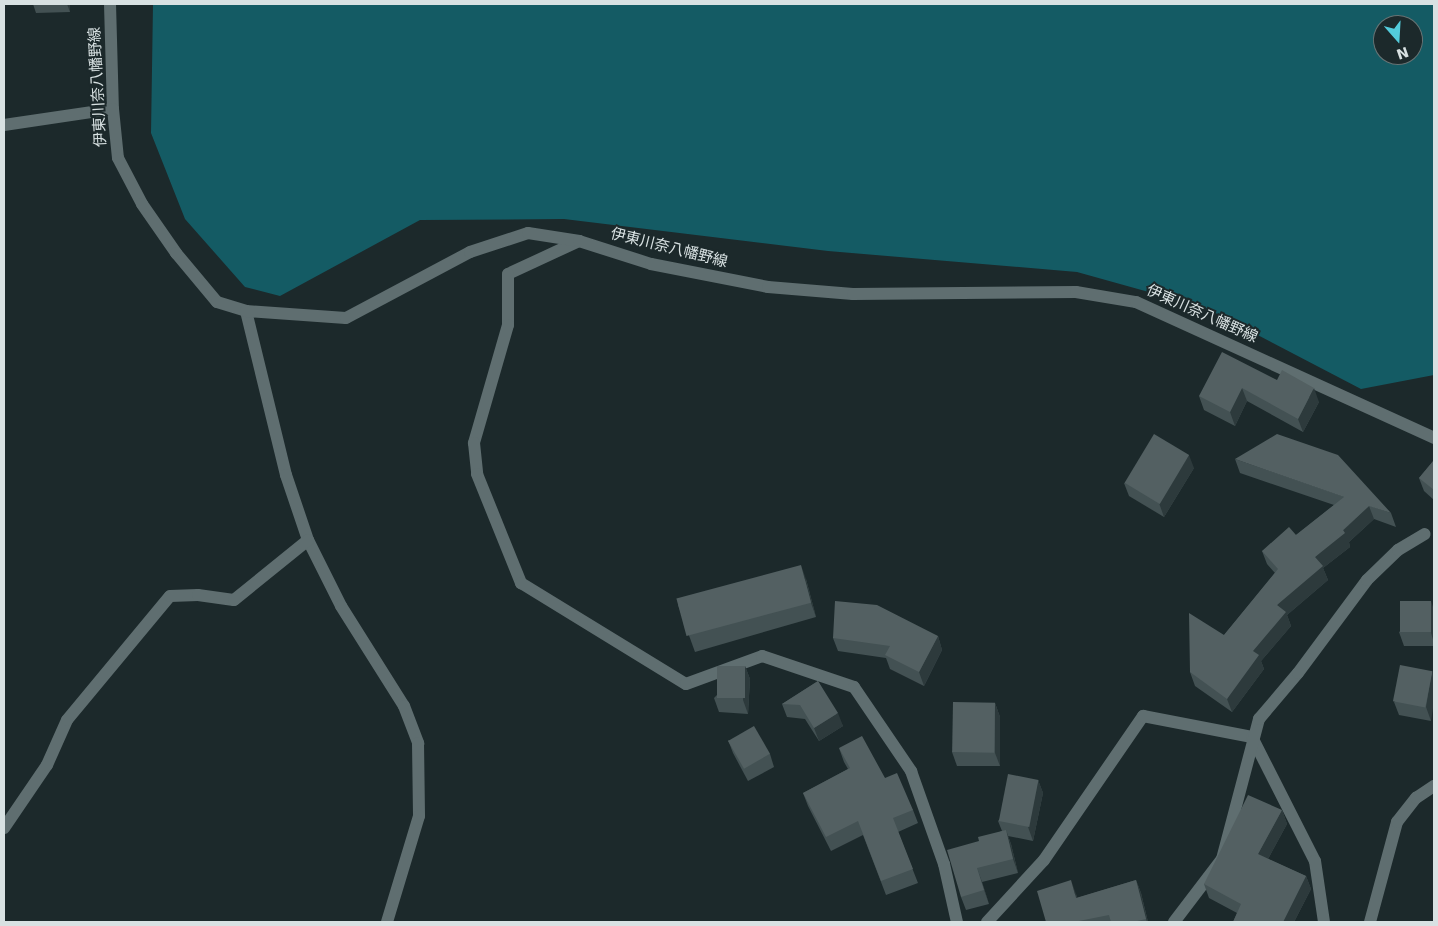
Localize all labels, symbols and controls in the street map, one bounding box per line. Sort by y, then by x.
north arrow [1373,15,1423,65]
street label: 伊東川奈八幡野線 [86,27,110,147]
text: N [1394,44,1411,63]
street label: 伊東川奈八幡野線 [609,225,729,271]
street label: 伊東川奈八幡野線 [1144,281,1260,347]

